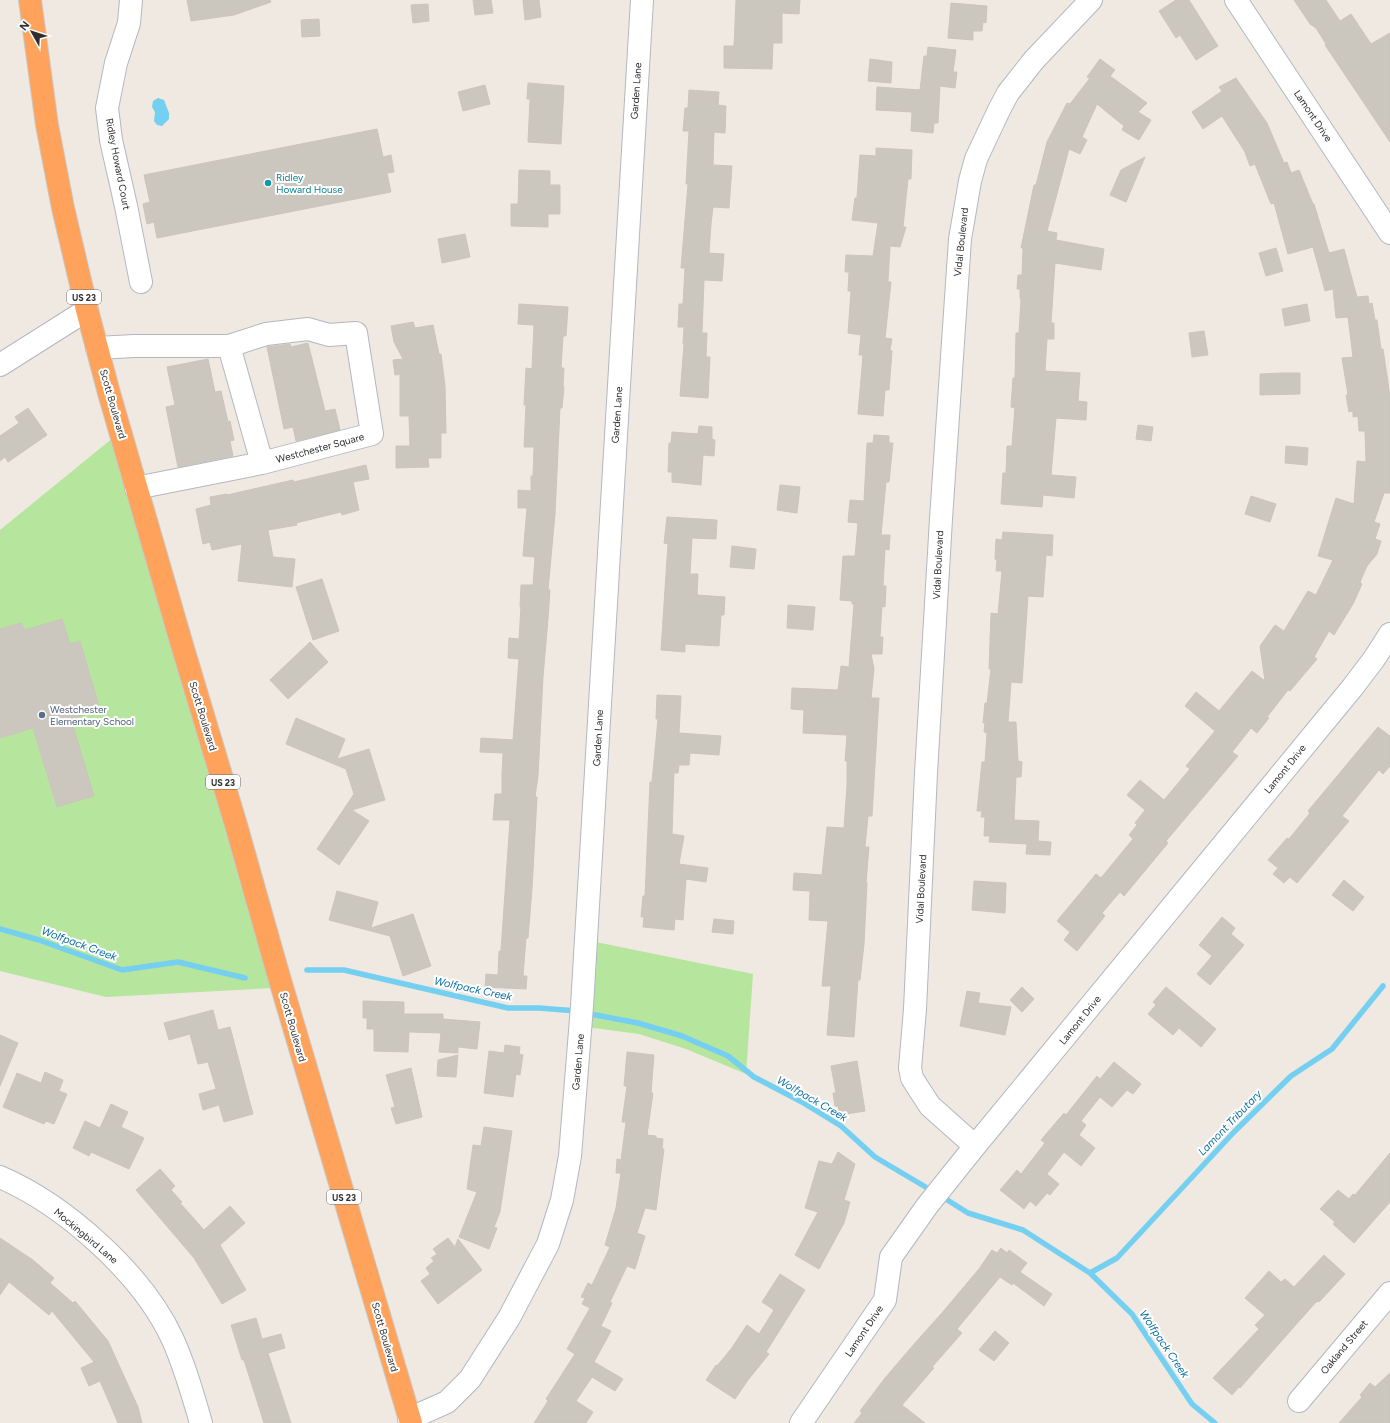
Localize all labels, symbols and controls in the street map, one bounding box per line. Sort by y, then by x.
north arrow [12,12,52,52]
text: N [17,19,32,33]
street label: Garden Lane [628,62,645,120]
street label: Lamont Drive [1291,88,1335,145]
street label: Ridley Howard Court [103,117,133,211]
place label: Ridley Howard House [276,171,343,196]
marker: Ridley Howard House [263,178,273,188]
street label: Vidal Boulevard [951,207,971,277]
road number: US 23 [67,290,101,304]
street label: Scott Boulevard [97,368,129,440]
street label: Garden Lane [609,386,626,444]
street label: Westchester Square [275,430,366,466]
street label: Vidal Boulevard [930,530,946,600]
street label: Scott Boulevard [186,680,220,752]
place label: Westchester Elementary School [50,703,134,728]
street label: Garden Lane [590,709,606,767]
marker: Westchester Elementary School [37,710,47,720]
street label: Lamont Drive [1261,741,1309,796]
road number: US 23 [206,775,240,789]
street label: Vidal Boulevard [913,854,929,924]
water label: Wolfpack Creek [40,924,119,964]
water label: Wolfpack Creek [433,974,514,1004]
street label: Scott Boulevard [277,991,309,1063]
street label: Lamont Drive [1056,992,1104,1047]
street label: Garden Lane [569,1033,587,1091]
water label: Wolfpack Creek [775,1074,850,1125]
water label: Lamont Tributary [1196,1087,1265,1158]
road number: US 23 [327,1190,361,1204]
street label: Mockingbird Lane [51,1205,121,1267]
street label: Scott Boulevard [369,1301,401,1373]
street label: Lamont Drive [842,1302,886,1359]
water label: Wolfpack Creek [1137,1308,1192,1381]
street label: Oakland Street [1318,1317,1371,1377]

